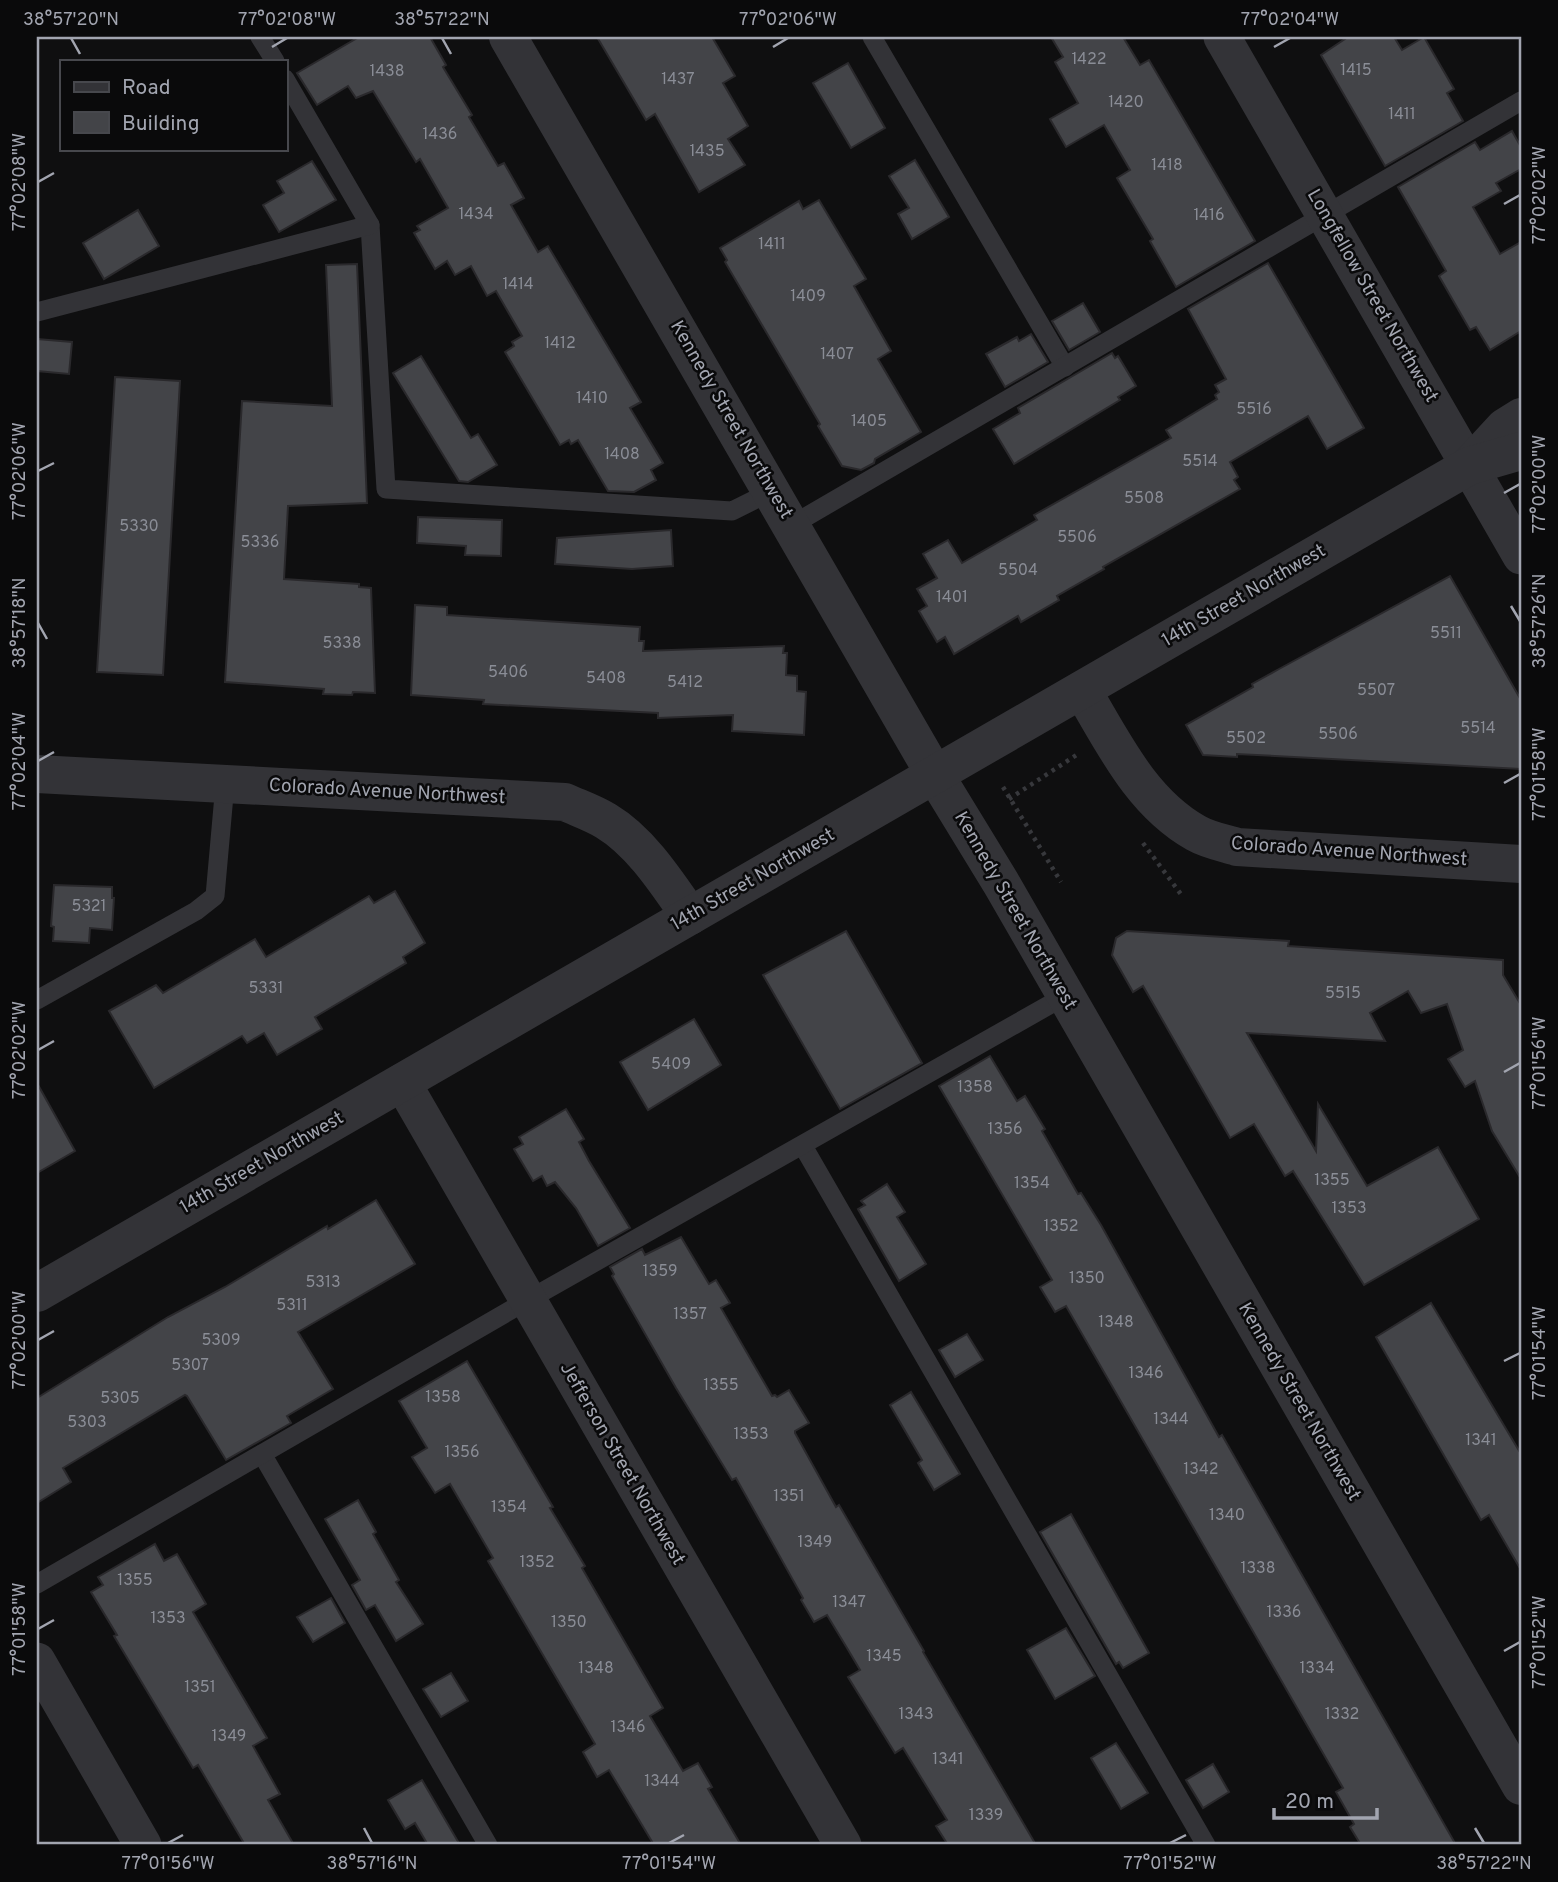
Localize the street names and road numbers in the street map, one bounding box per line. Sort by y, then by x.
street label: Longfellow Street Northwest [1301,185,1443,407]
street label: Kennedy Street Northwest [664,316,798,524]
street label: 14th Street Northwest [1158,539,1330,653]
street label: Colorado Avenue Northwest [268,774,506,810]
street label: Kennedy Street Northwest [948,807,1082,1015]
street label: 14th Street Northwest [667,823,839,937]
street label: Colorado Avenue Northwest [1230,832,1468,872]
street label: 14th Street Northwest [176,1106,348,1220]
street label: Kennedy Street Northwest [1232,1298,1366,1506]
street label: Jefferson Street Northwest [554,1358,690,1570]

